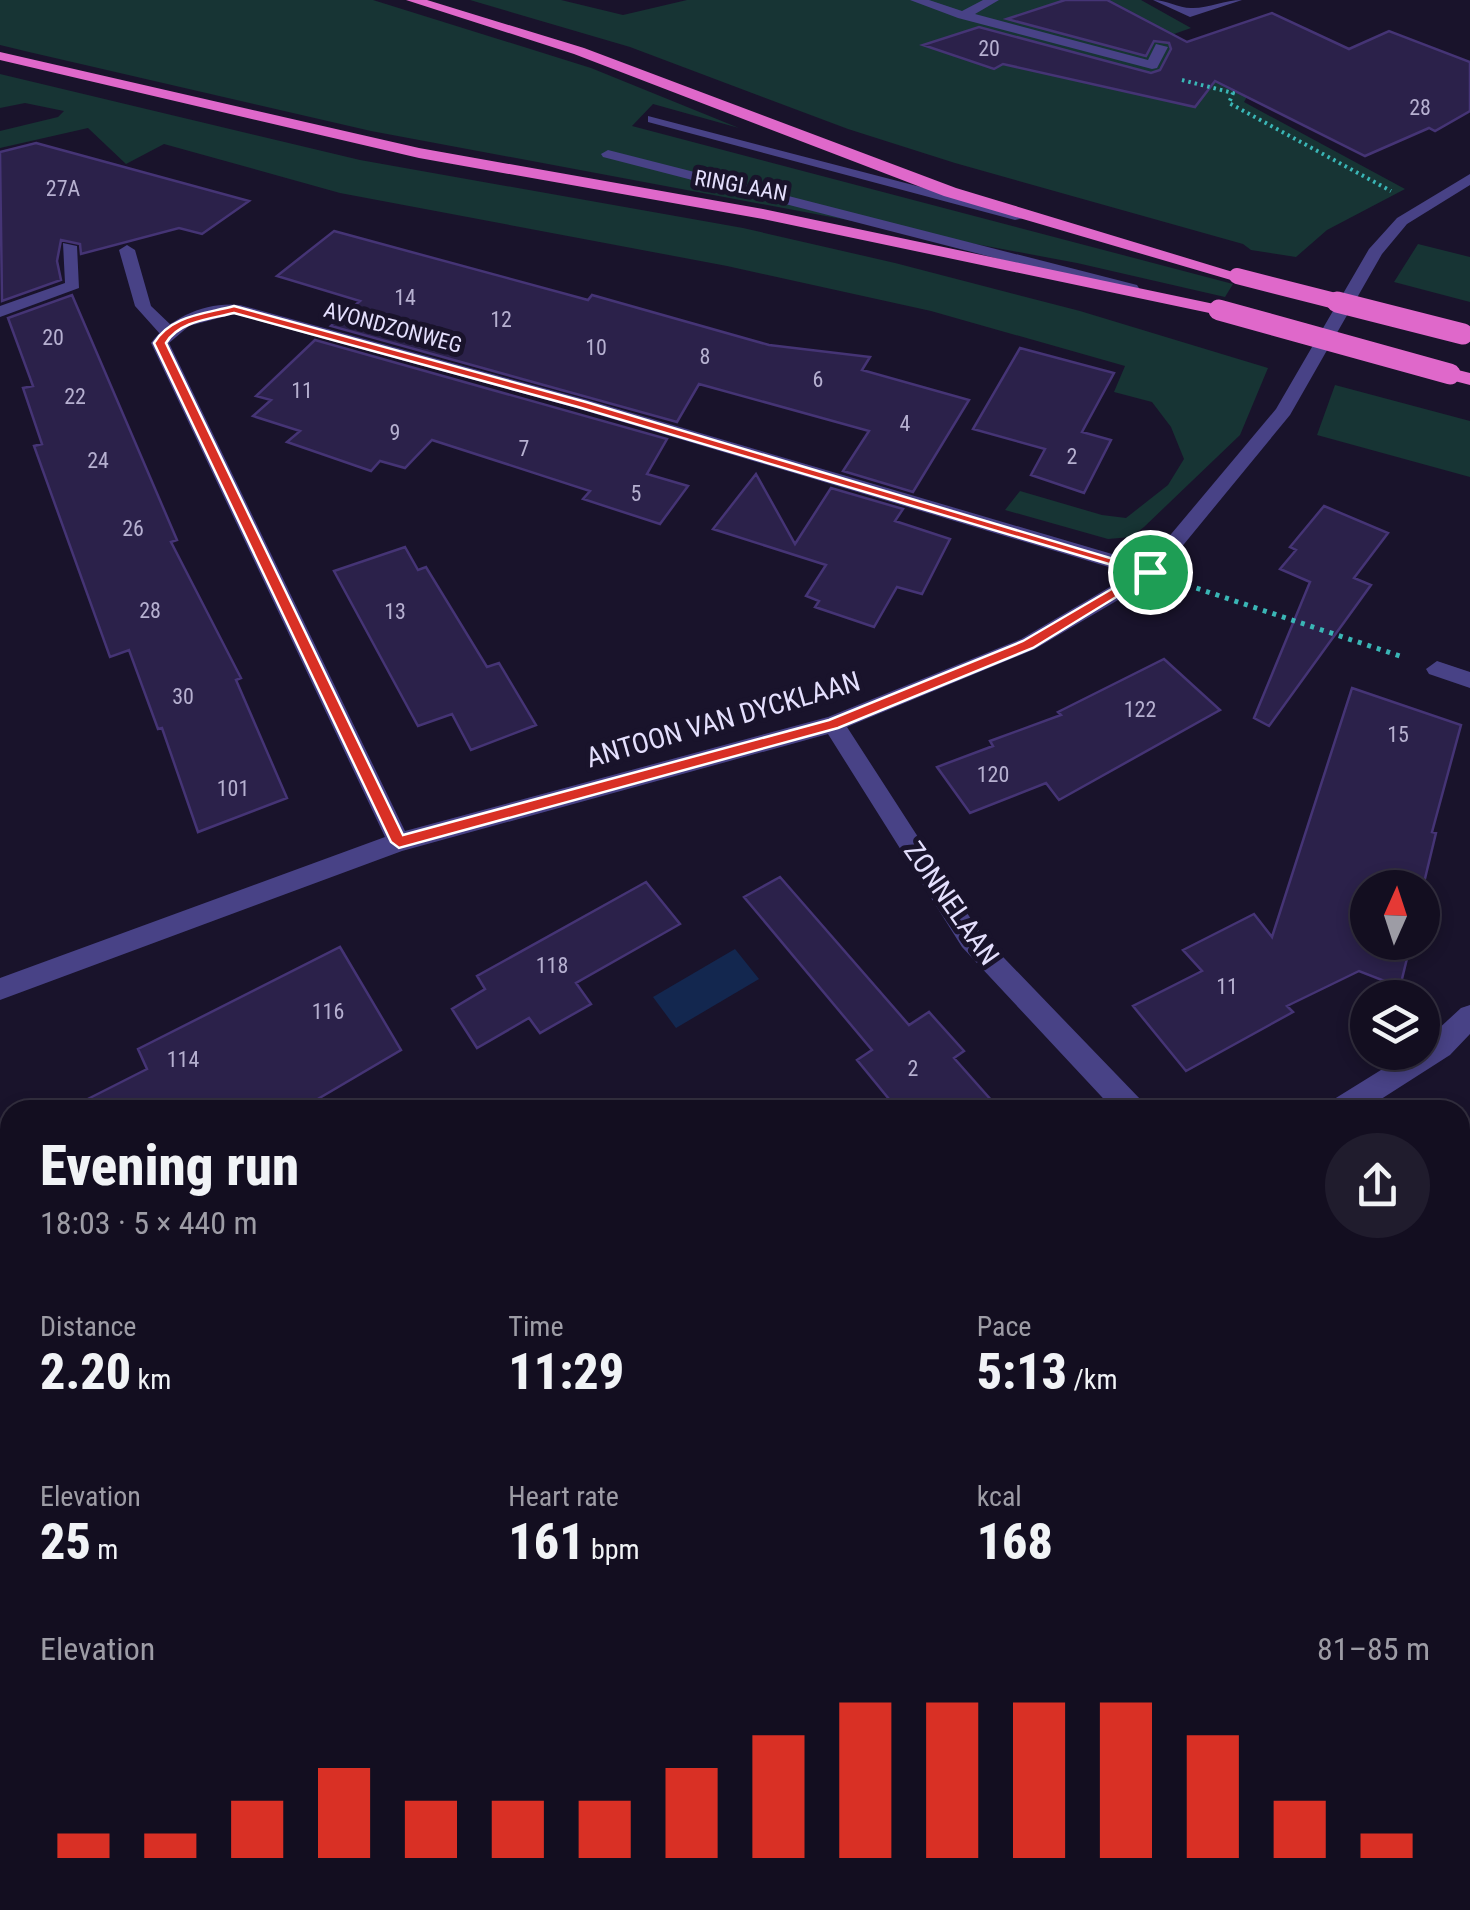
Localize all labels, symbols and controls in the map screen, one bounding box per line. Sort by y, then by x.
house number: 20 [978,36,1000,61]
house number: 28 [1409,95,1431,120]
street label: RINGLAAN [693,165,789,206]
house number: 27A [46,176,81,201]
house number: 14 [394,285,416,310]
street label: AVONDZONWEG [321,297,465,358]
house number: 12 [490,307,512,332]
house number: 20 [42,325,64,350]
house number: 10 [585,335,607,360]
house number: 8 [700,344,710,369]
house number: 6 [813,367,823,392]
house number: 11 [291,378,313,403]
house number: 22 [64,384,86,409]
house number: 4 [900,411,911,436]
house number: 9 [390,420,400,445]
house number: 7 [519,436,529,461]
house number: 2 [1067,444,1077,469]
house number: 24 [87,448,109,473]
house number: 5 [631,481,641,506]
house number: 26 [122,516,144,541]
pin [1108,530,1193,615]
icon: arrive [1123,545,1178,600]
house number: 28 [139,598,161,623]
house number: 13 [384,599,406,624]
street label: ANTOON VAN DYCKLAAN [582,665,864,774]
house number: 30 [172,684,194,709]
house number: 122 [1124,697,1156,722]
house number: 15 [1387,722,1409,747]
house number: 120 [977,762,1009,787]
house number: 101 [217,776,249,801]
street label: ZONNELAAN [897,835,1006,971]
north arrow [1350,870,1440,960]
map controls [1350,870,1440,1070]
house number: 118 [536,953,568,978]
house number: 11 [1216,974,1238,999]
button: layers [1350,980,1440,1070]
house number: 116 [312,999,344,1024]
house number: 114 [167,1047,199,1072]
house number: 2 [908,1056,918,1081]
button: share [1325,1133,1430,1238]
text: Evening run [40,1134,299,1198]
text: 18:03 · 5 × 440 m [40,1204,258,1242]
text: Distance [40,1310,137,1343]
text: Time [508,1310,564,1343]
text: Pace [977,1310,1032,1343]
text: 2.20 [40,1343,131,1401]
text: 11:29 [508,1343,624,1401]
text: 5:13 [977,1343,1067,1401]
text: km [131,1363,171,1396]
text: /km [1067,1363,1118,1396]
text: Elevation [40,1480,141,1513]
text: Heart rate [508,1480,619,1513]
text: kcal [977,1480,1022,1513]
text: 25 [40,1513,91,1571]
text: 161 [508,1513,585,1571]
text: 168 [977,1513,1053,1571]
text: m [91,1533,118,1566]
text: bpm [585,1533,640,1566]
text: Elevation [40,1630,155,1668]
text: 81–85 m [1317,1630,1430,1668]

